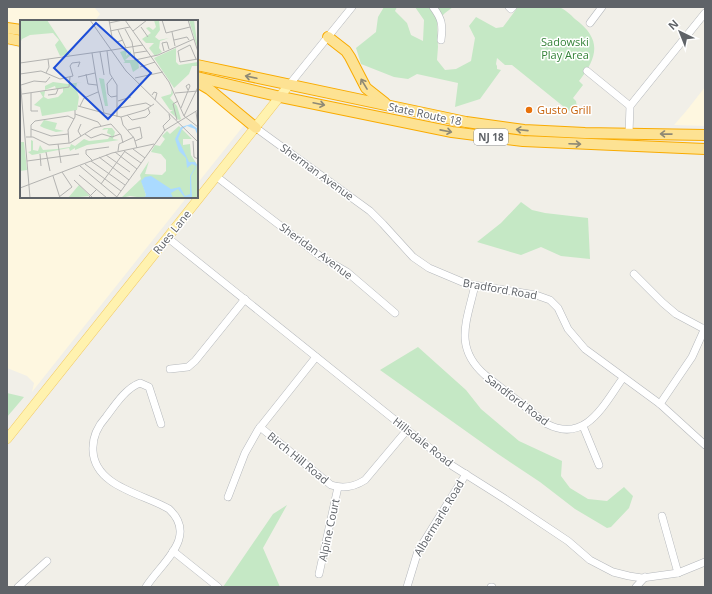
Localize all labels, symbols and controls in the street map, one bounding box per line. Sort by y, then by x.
north arrow [660,12,700,52]
text: N [664,16,681,33]
inset map [20,20,198,198]
park label: Sadowski Play Area [541,34,589,62]
one-way arrow [245,73,258,81]
one-way arrow [360,78,368,90]
street label: State Route 18 [387,98,463,129]
one-way arrow [312,101,325,109]
place label: Gusto Grill [537,102,591,117]
marker: Gusto Grill [524,105,534,115]
one-way arrow [516,126,529,134]
one-way arrow [439,127,452,135]
road number: NJ 18 [474,129,508,145]
one-way arrow [660,130,673,137]
street label: Sherman Avenue [277,140,357,203]
one-way arrow [568,140,581,147]
street label: Rues Lane [149,207,194,257]
street label: Sheridan Avenue [277,219,356,282]
street label: Bradford Road [462,275,538,302]
street label: Sandford Road [482,371,552,429]
street label: Hillsdale Road [390,413,457,470]
street label: Birch Hill Road [265,428,332,487]
street label: Albermarle Road [410,477,467,558]
street label: Alpine Court [315,497,342,563]

